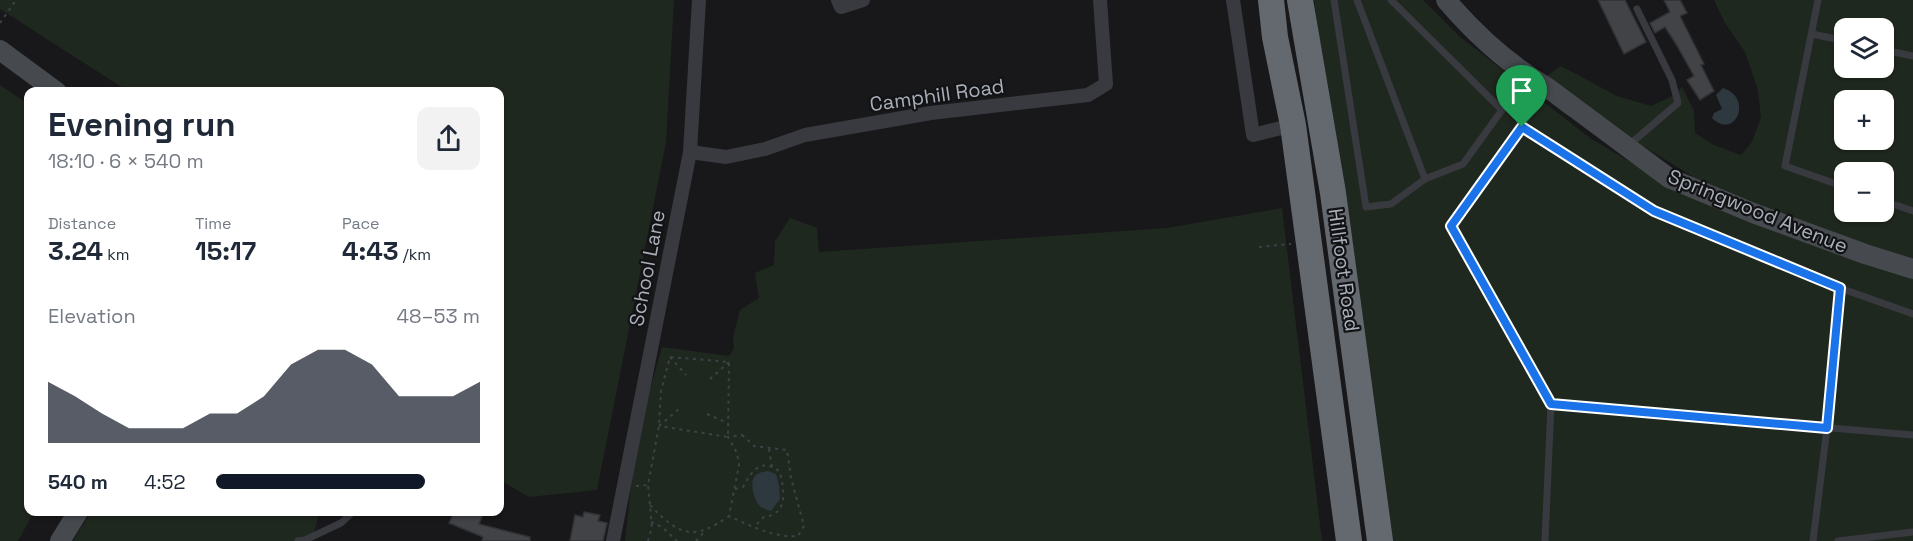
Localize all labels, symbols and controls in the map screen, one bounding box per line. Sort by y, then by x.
map controls [1834,18,1894,222]
button: layers [1834,18,1894,78]
pin [1496,65,1547,127]
street label: Camphill Road [868,73,1006,117]
icon: arrive [1505,74,1538,107]
button: + [1834,90,1894,150]
text: Evening run [48,104,236,146]
button: share [417,107,480,170]
text: 18:10 · 6 × 540 m [48,148,204,174]
button: − [1834,162,1894,222]
street label: Springwood Avenue [1664,163,1852,259]
street label: Hillfoot Road [1323,207,1365,333]
street label: School Lane [623,208,671,328]
text: Distance [48,213,116,234]
text: Time [195,213,231,234]
text: Pace [342,213,379,234]
text: 3.24 [48,234,103,268]
text: 15:17 [195,234,256,268]
text: 4:43 [342,234,399,268]
text: km [103,244,130,265]
text: /km [399,244,431,265]
text: Elevation [48,303,136,329]
text: 48–53 m [397,303,480,329]
text: 540 m [48,469,108,495]
text: 4:52 [144,469,185,495]

